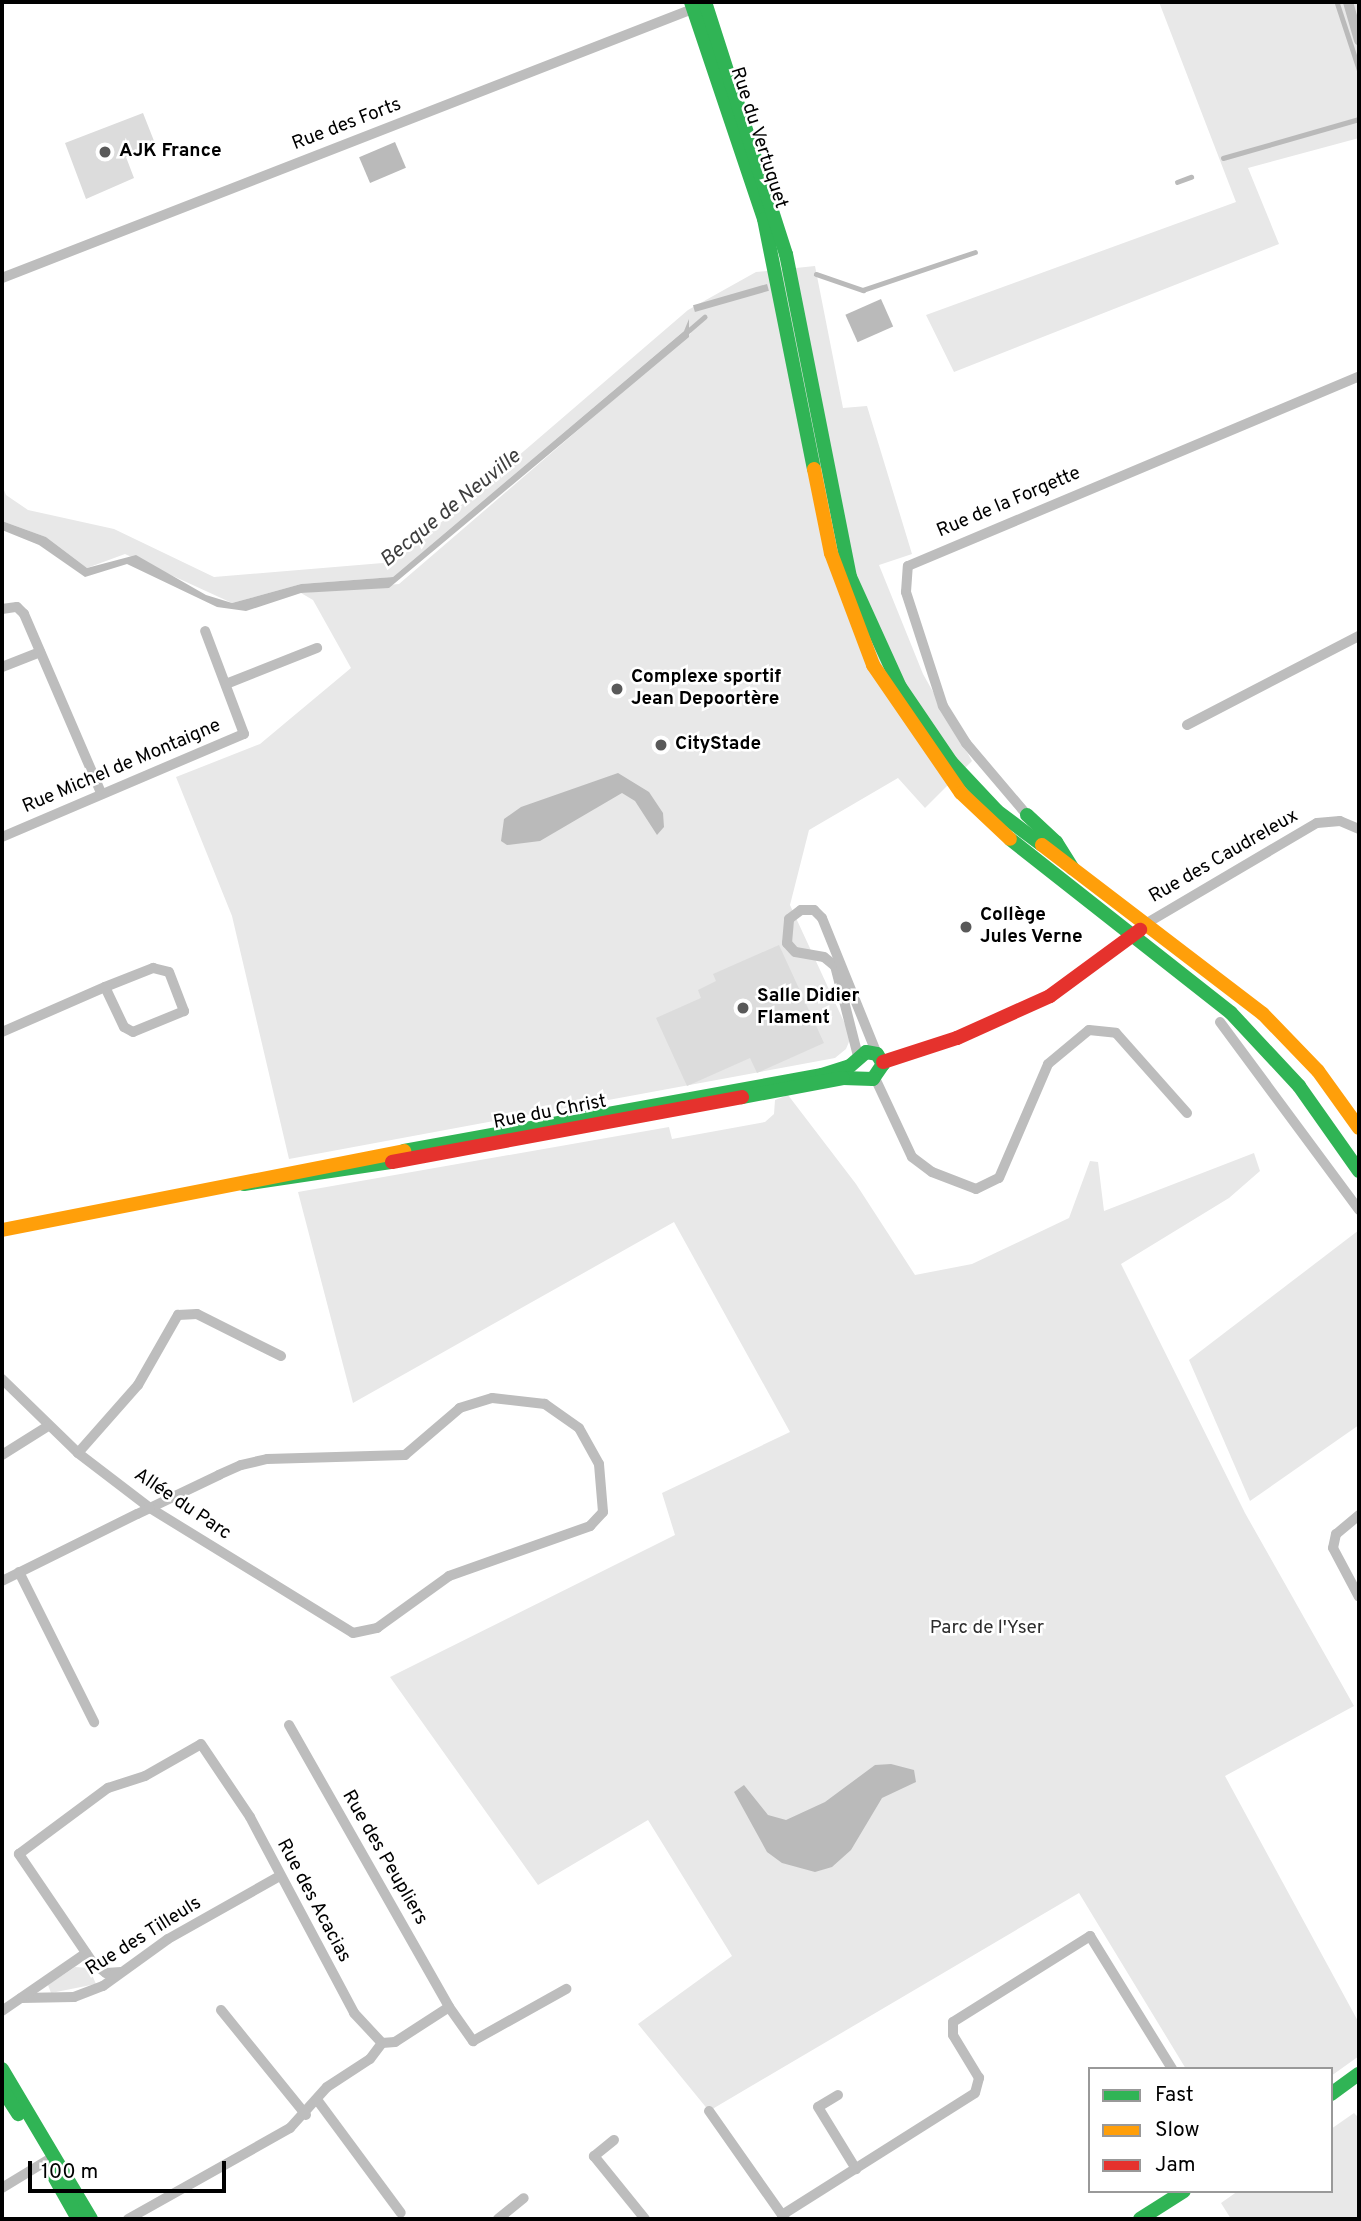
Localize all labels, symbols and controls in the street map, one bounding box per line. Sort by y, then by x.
street label: Rue du Vertuquet [724,64,792,212]
street label: Rue des Forts [289,94,405,156]
place label: AJK France [119,141,222,163]
marker: AJK France [97,144,113,160]
water label: Becque de Neuville [376,445,526,573]
street label: Rue de la Forgette [934,462,1084,544]
place label: Complexe sportif Jean Depoortère [631,667,781,711]
marker: Complexe sportif Jean Depoortère [609,681,625,697]
street label: Rue Michel de Montaigne [19,715,225,819]
place label: CityStade [675,734,761,756]
marker: CityStade [653,737,669,753]
street label: Rue des Caudreleux [1145,805,1303,909]
place label: Collège Jules Verne [980,905,1083,949]
marker: Collège Jules Verne [958,919,974,935]
place label: Salle Didier Flament [757,986,859,1030]
marker: Salle Didier Flament [735,1000,751,1016]
street label: Rue du Christ [492,1091,608,1135]
street label: Allée du Parc [129,1464,235,1546]
park label: Parc de l'Yser [930,1618,1044,1640]
street label: Rue des Peupliers [336,1787,432,1929]
street label: Rue des Acacias [271,1835,355,1967]
street label: Rue des Tilleuls [82,1892,206,1982]
legend [1088,2067,1333,2193]
text: Fast [1155,2082,1194,2109]
text: Slow [1155,2117,1200,2144]
scale bar [32,2148,229,2192]
text: Jam [1155,2152,1196,2179]
text: 100 m [41,2159,98,2186]

